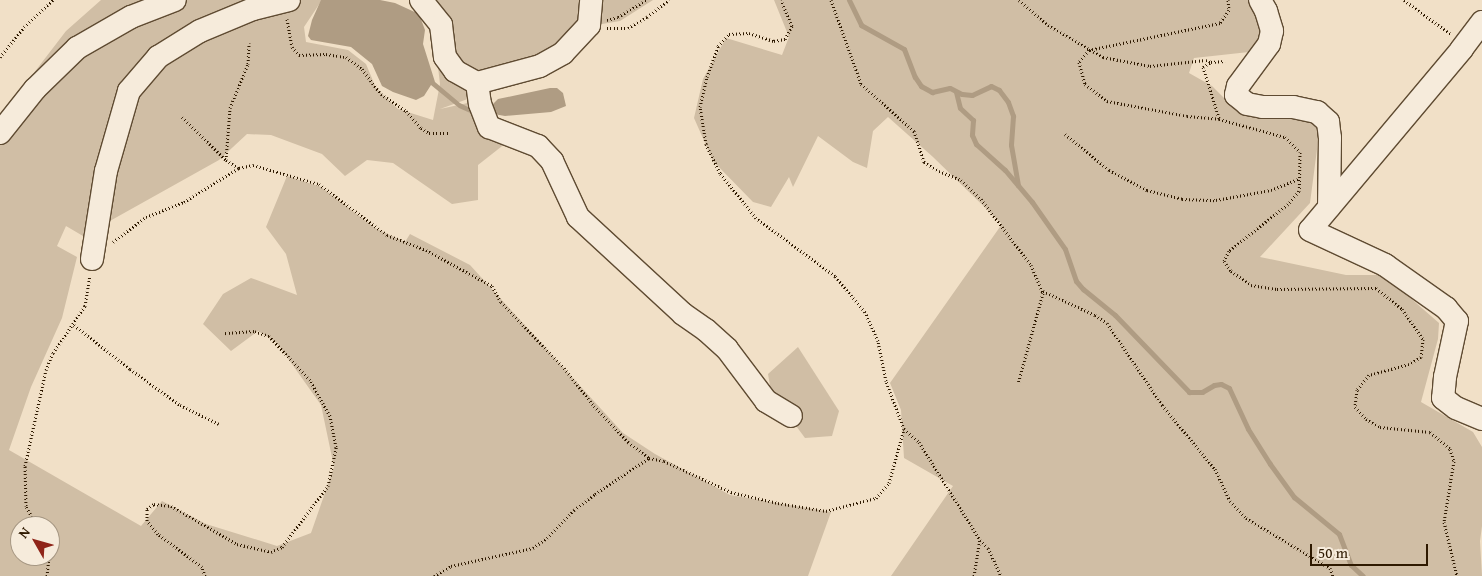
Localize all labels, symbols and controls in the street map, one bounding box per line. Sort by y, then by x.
north arrow [10,516,60,566]
text: N [13,523,35,542]
scale bar [1312,534,1430,566]
text: 50 m [1318,542,1348,563]

